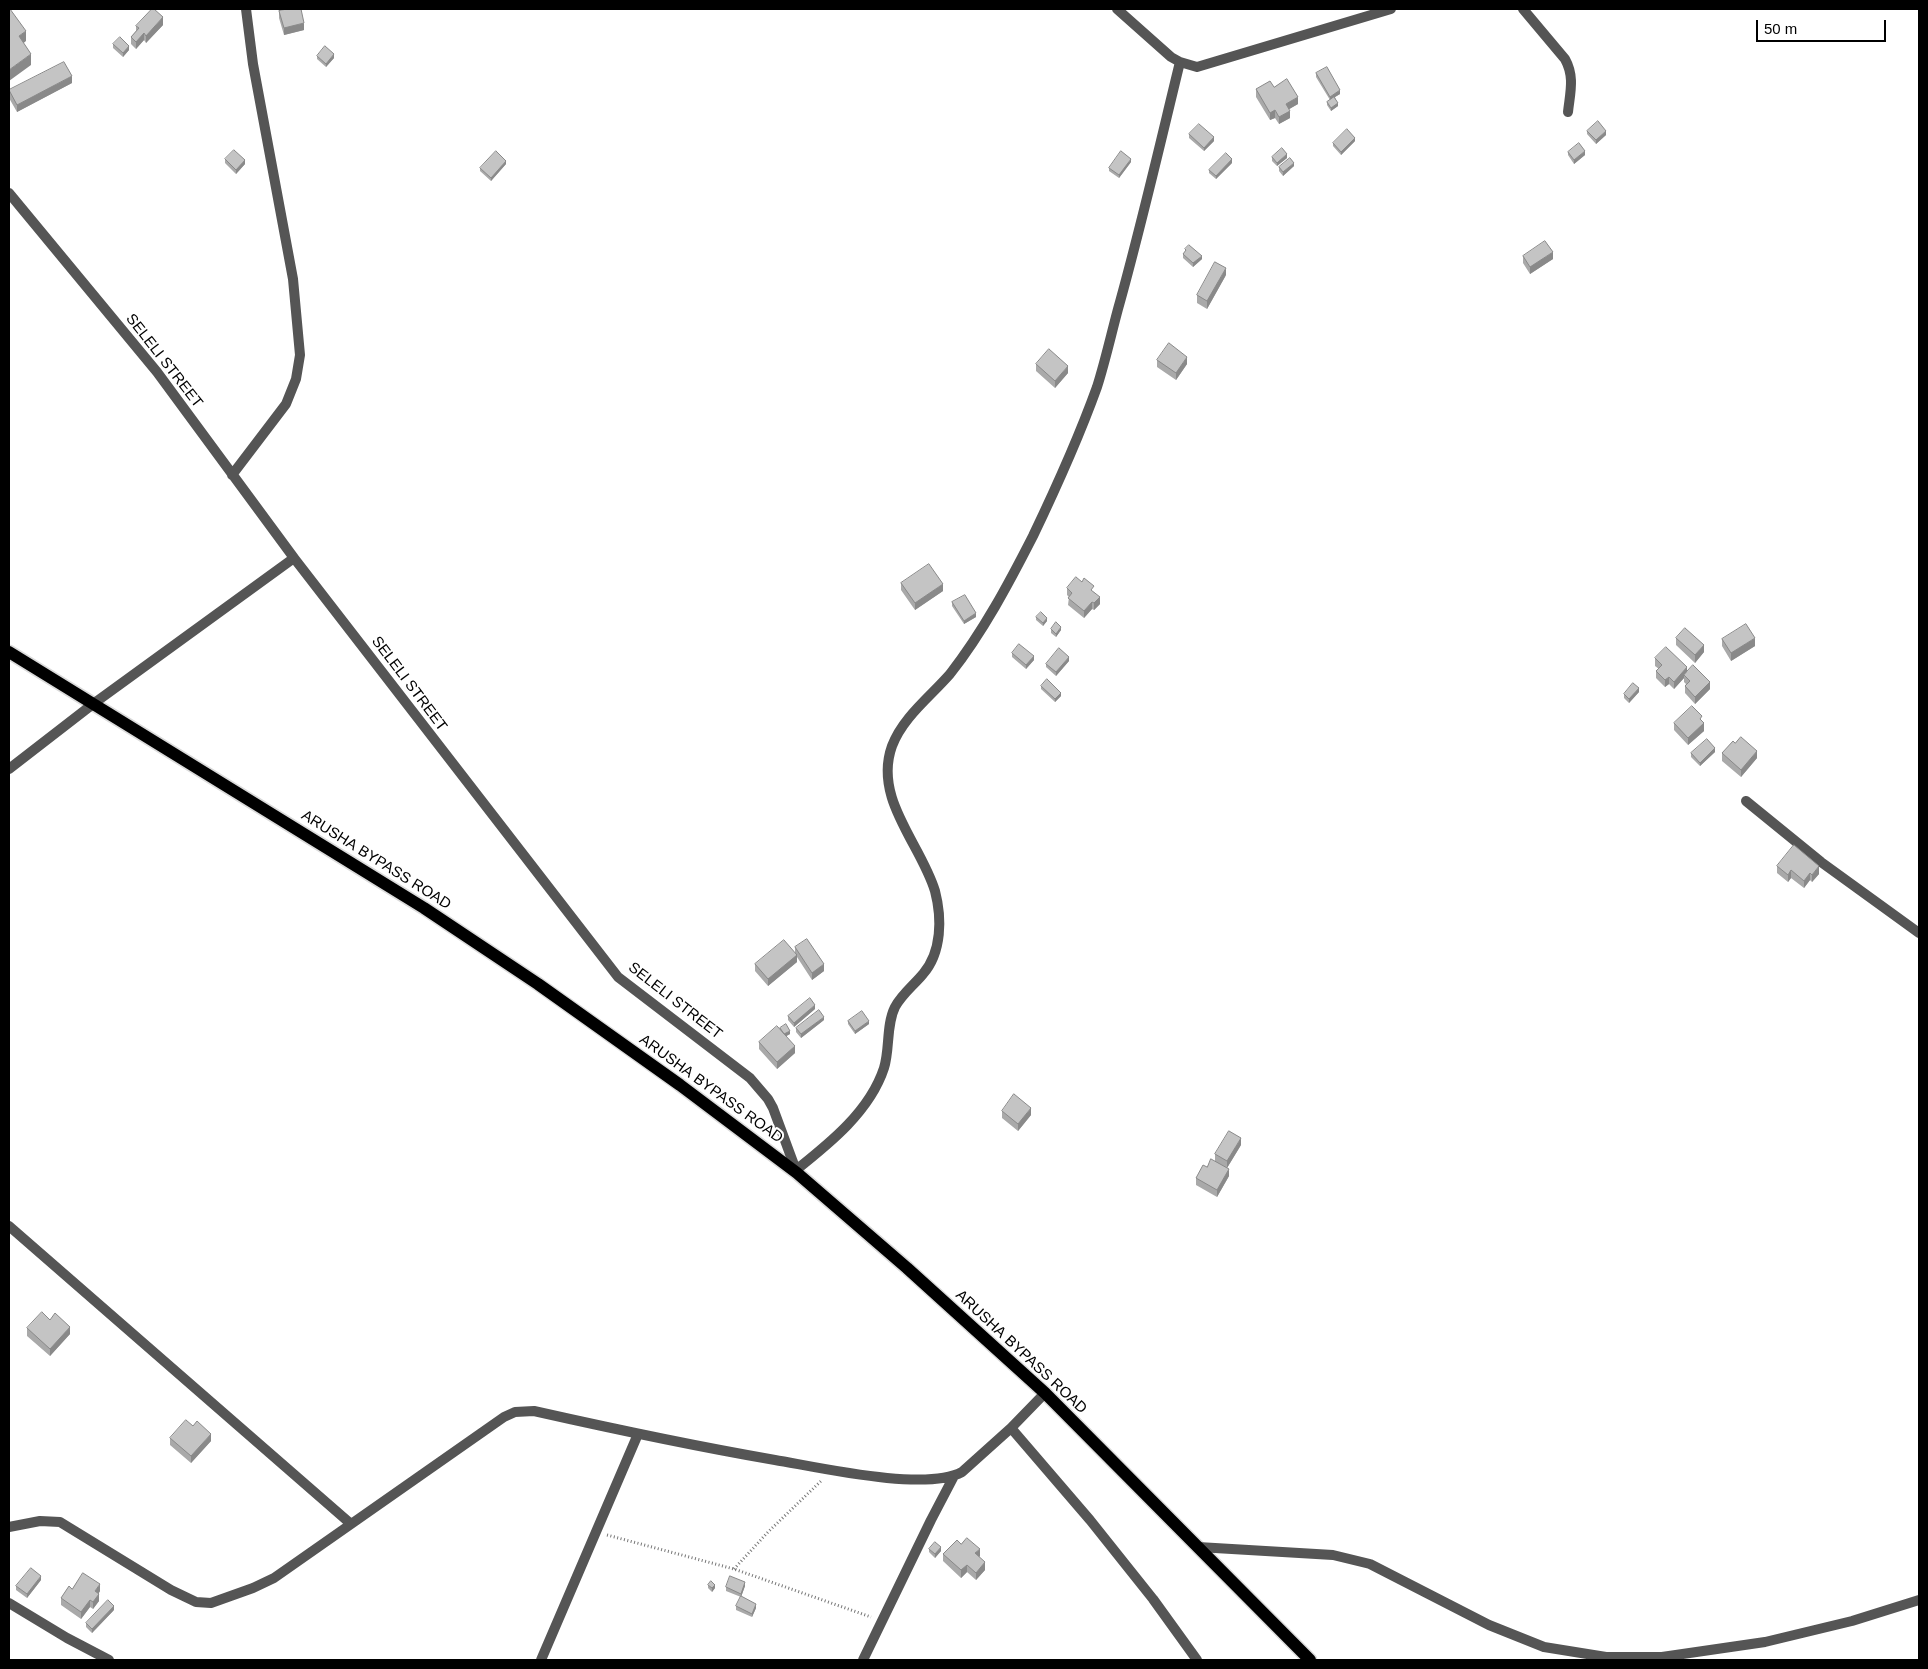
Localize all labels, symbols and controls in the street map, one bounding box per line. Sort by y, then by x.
scale bar [1758,10,1888,42]
text: 50 m [1764,20,1797,37]
street label: SELELI STREET [122,310,206,412]
street label: SELELI STREET [367,633,451,735]
street label: ARUSHA BYPASS ROAD [298,807,454,913]
street label: SELELI STREET [624,959,726,1043]
street label: ARUSHA BYPASS ROAD [636,1031,786,1147]
street label: ARUSHA BYPASS ROAD [952,1286,1090,1418]

